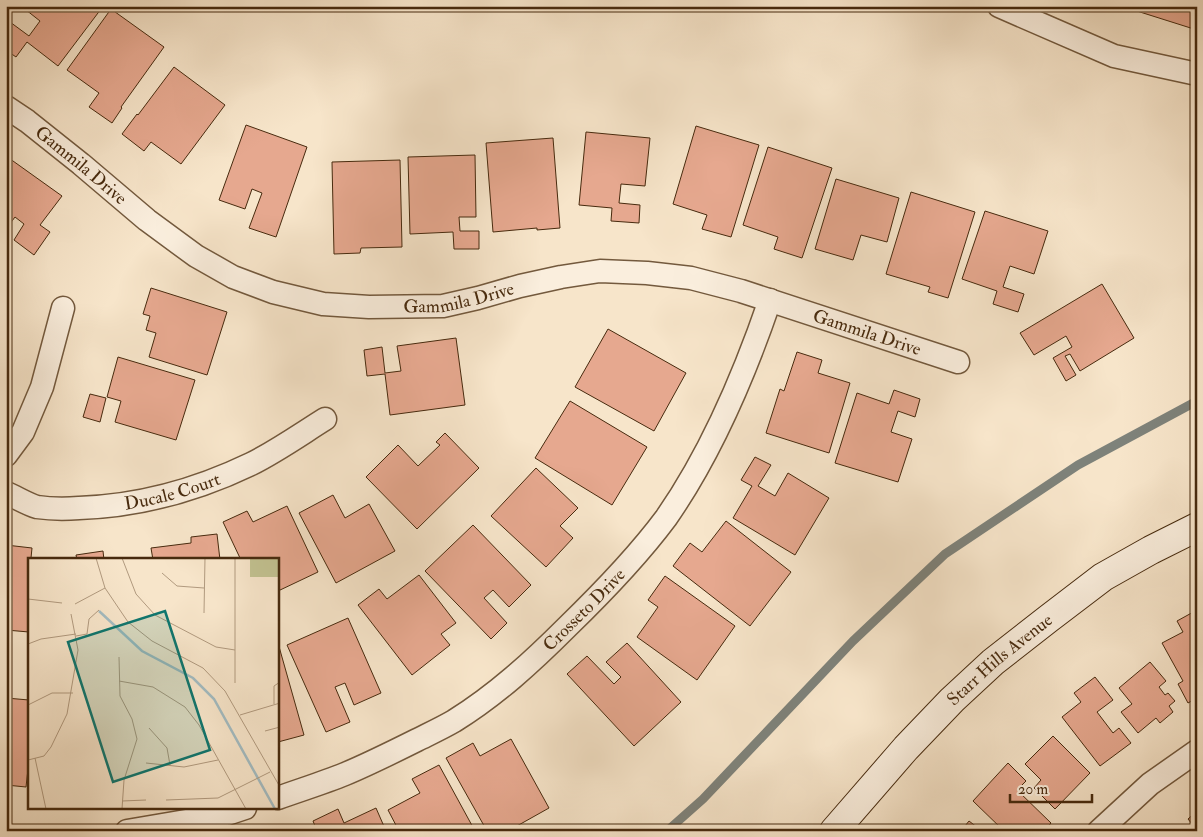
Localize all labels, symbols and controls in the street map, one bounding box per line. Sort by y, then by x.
street label: Gammila Drive [30,120,132,210]
street label: Gammila Drive [403,277,517,318]
street label: Gammila Drive [810,304,924,361]
street label: Ducale Court [123,467,223,515]
inset map [28,558,279,810]
street label: Crosseto Drive [538,563,630,656]
street label: Starr Hills Avenue [942,608,1058,711]
scale bar [1010,772,1093,804]
text: 20 m [1018,780,1048,799]

